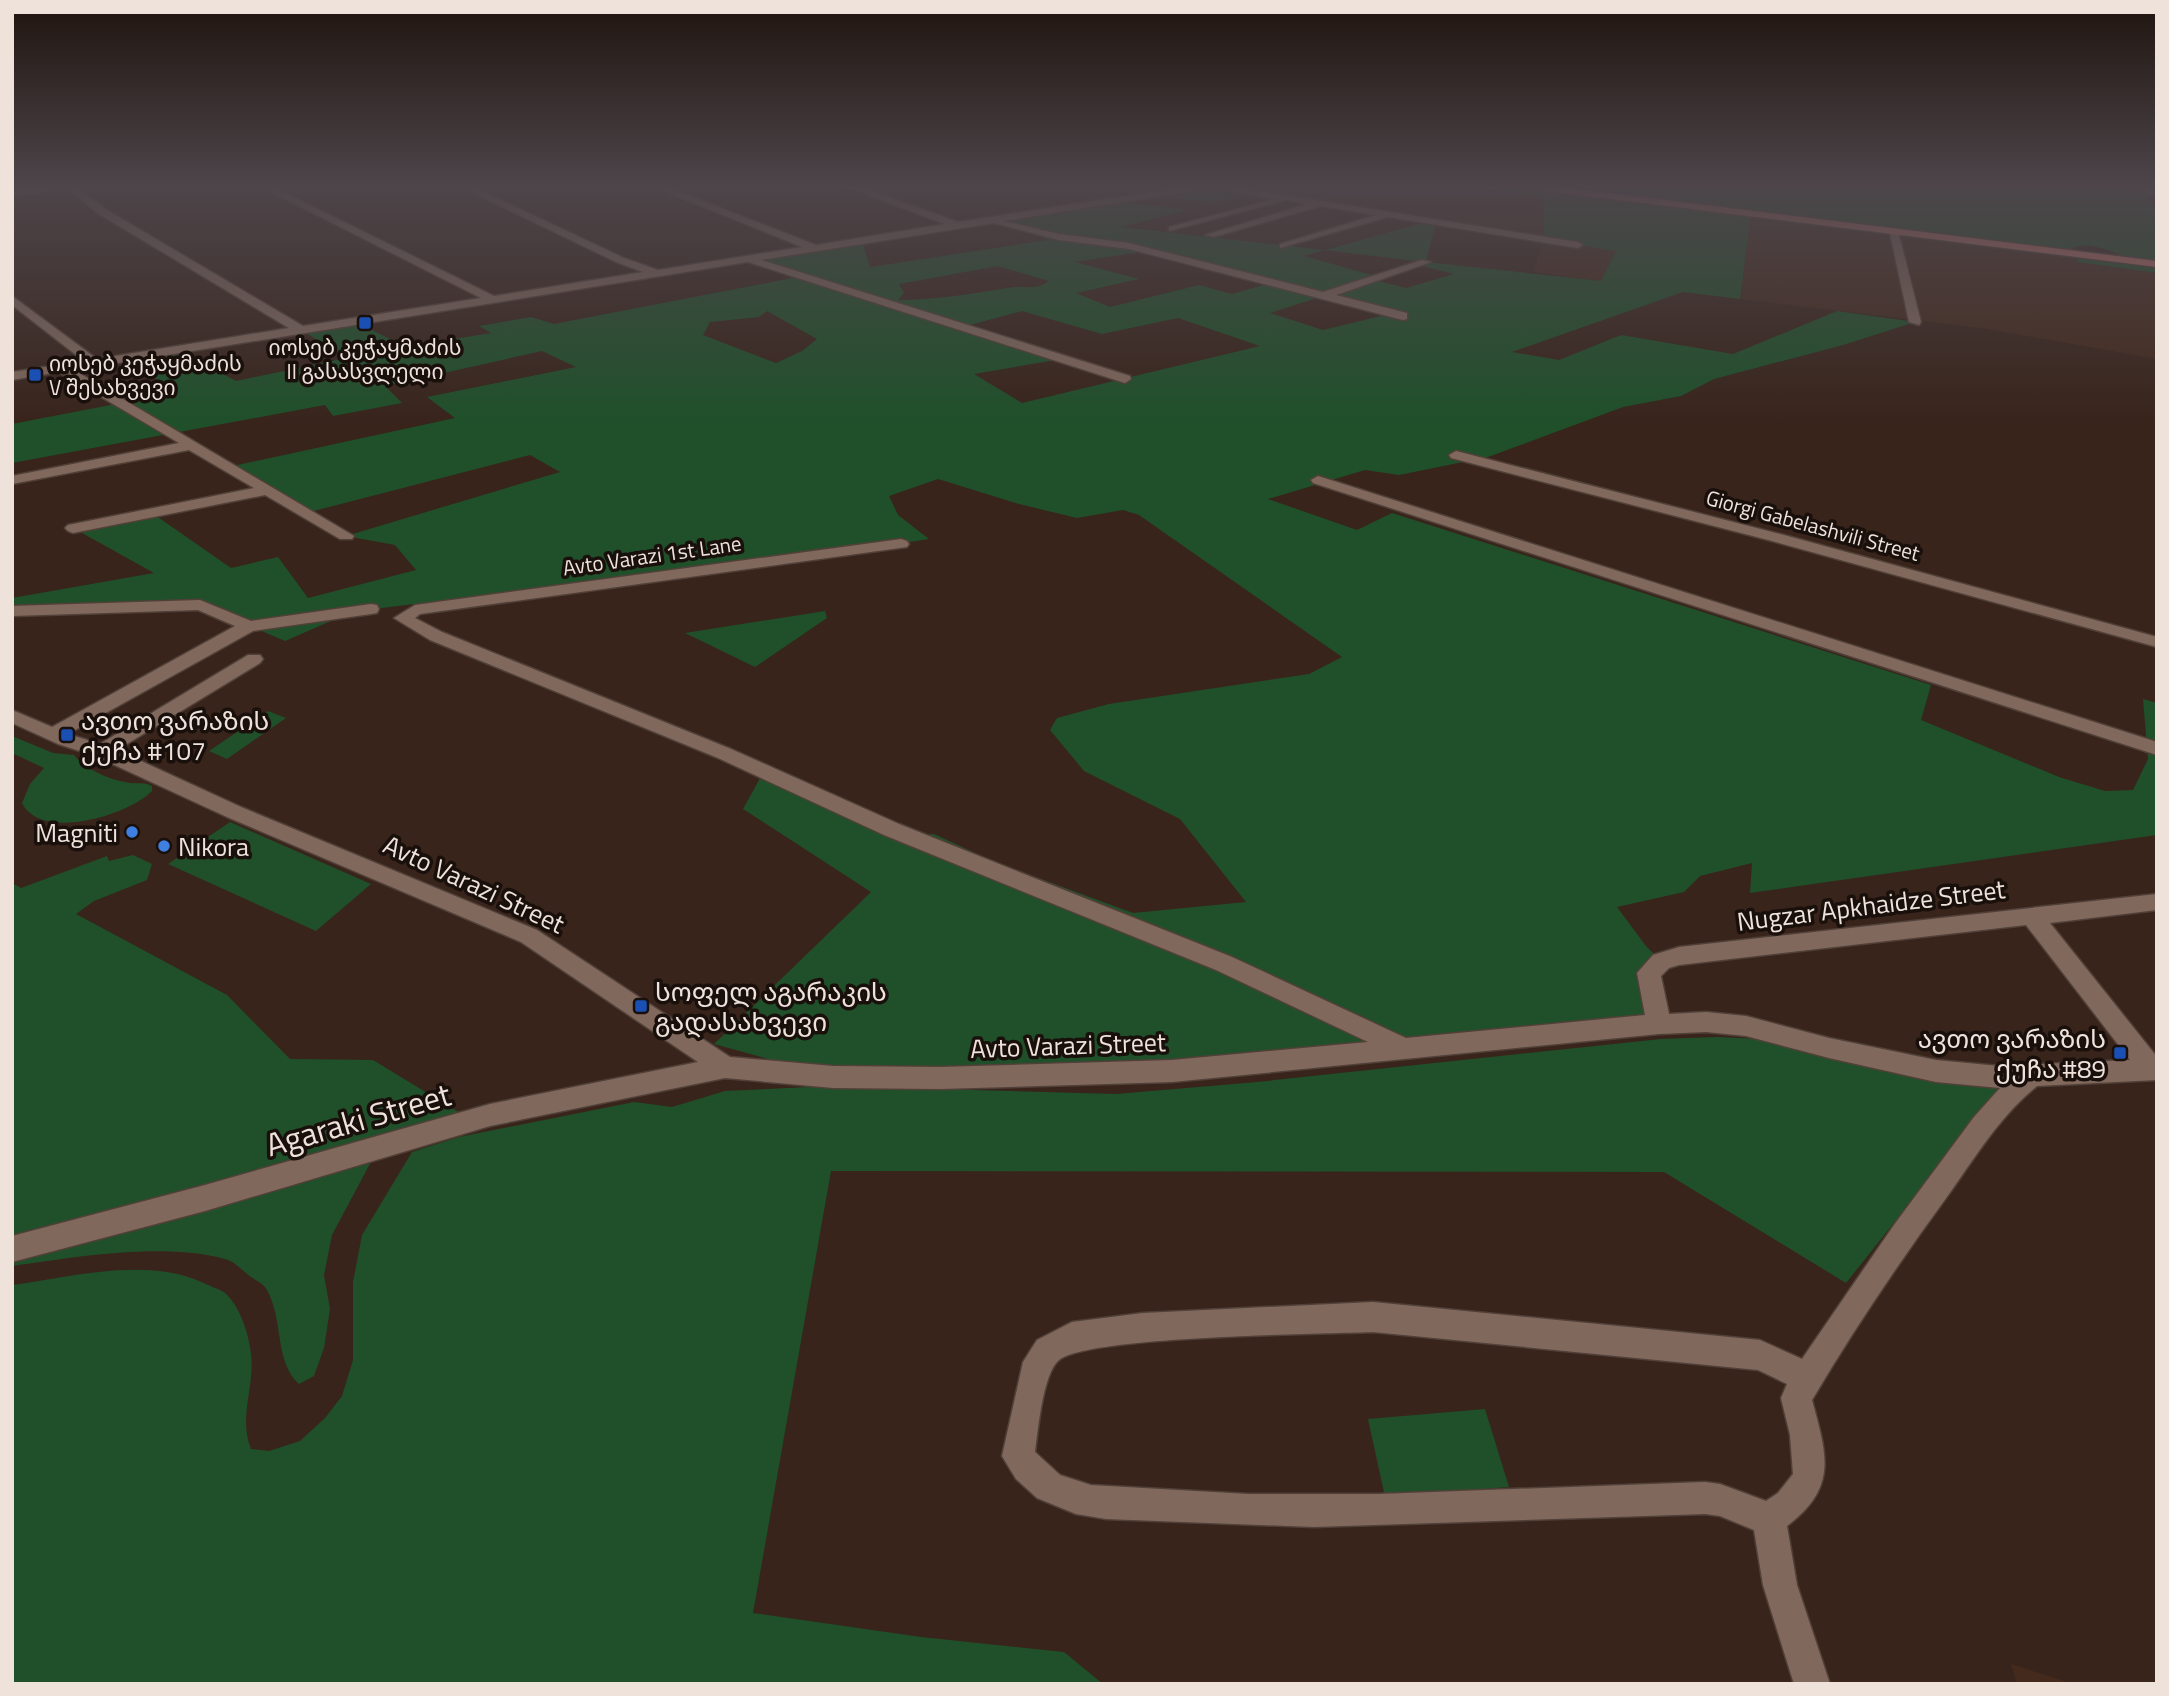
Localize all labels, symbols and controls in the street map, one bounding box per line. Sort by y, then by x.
marker: იოსებ კეჭაყმაძის II გასასვლელი [357,315,373,331]
place label: იოსებ კეჭაყმაძის II გასასვლელი [269,331,461,387]
place label: იოსებ კეჭაყმაძის V შესახვევი [49,347,242,403]
marker: იოსებ კეჭაყმაძის V შესახვევი [27,367,43,383]
street label: Giorgi Gabelashvili Street [1703,481,1924,569]
street label: Avto Varazi 1st Lane [561,527,743,583]
place label: ავთო ვარაზის ქუჩა #107 [81,701,269,770]
marker: ავთო ვარაზის ქუჩა #107 [59,727,75,743]
place label: Magniti [35,813,118,852]
marker: Magniti [124,824,140,840]
street label: Avto Varazi Street [377,825,571,943]
place label: Nikora [178,827,249,866]
marker: Nikora [156,838,172,854]
street label: Nugzar Apkhaidze Street [1735,869,2007,941]
place label: სოფელ აგარაკის გადასახვევი [655,972,887,1041]
marker: სოფელ აგარაკის გადასახვევი [633,998,649,1014]
place label: ავთო ვარაზის ქუჩა #89 [1918,1019,2106,1088]
street label: Avto Varazi Street [969,1022,1167,1068]
marker: ავთო ვარაზის ქუჩა #89 [2112,1045,2128,1061]
street label: Agaraki Street [260,1070,456,1168]

